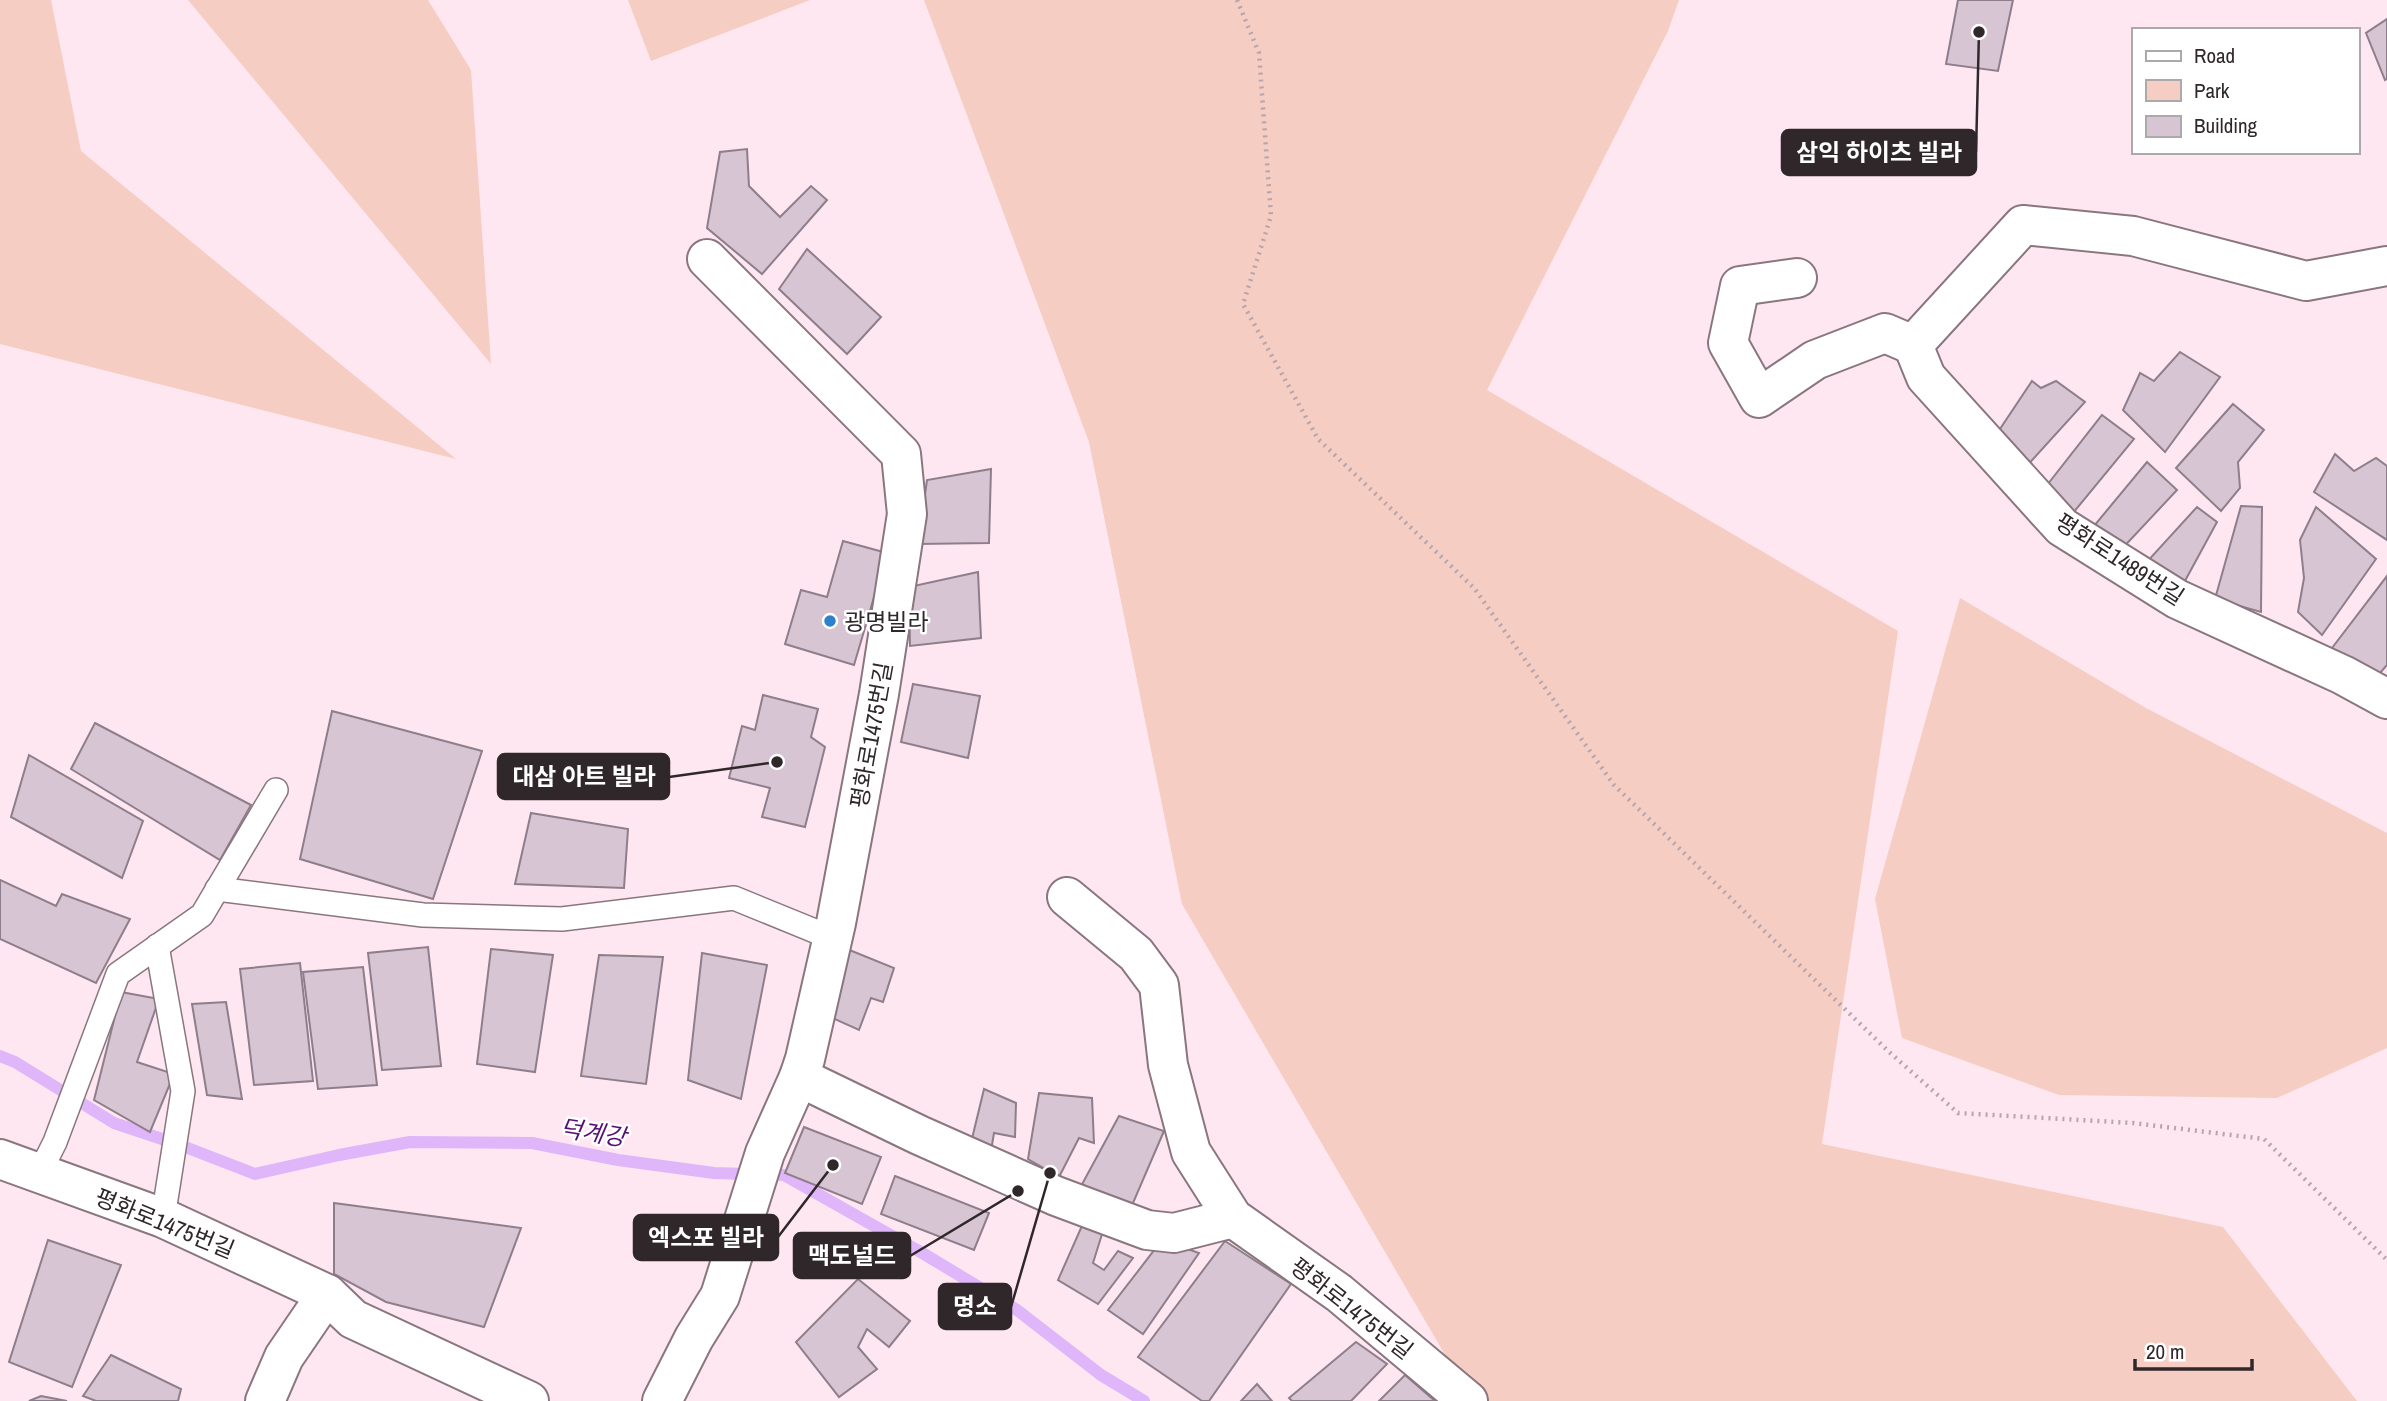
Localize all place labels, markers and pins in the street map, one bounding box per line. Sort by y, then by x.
callout: 삼익 하이츠 빌라 [1782,130,1976,175]
place label: 광명빌라 [844,606,929,637]
marker: 광명빌라 [822,613,838,629]
callout: 대삼 아트 빌라 [498,754,669,799]
callout: 엑스포 빌라 [634,1215,778,1260]
callout: 맥도널드 [794,1233,910,1278]
callout: 명소 [939,1284,1011,1329]

